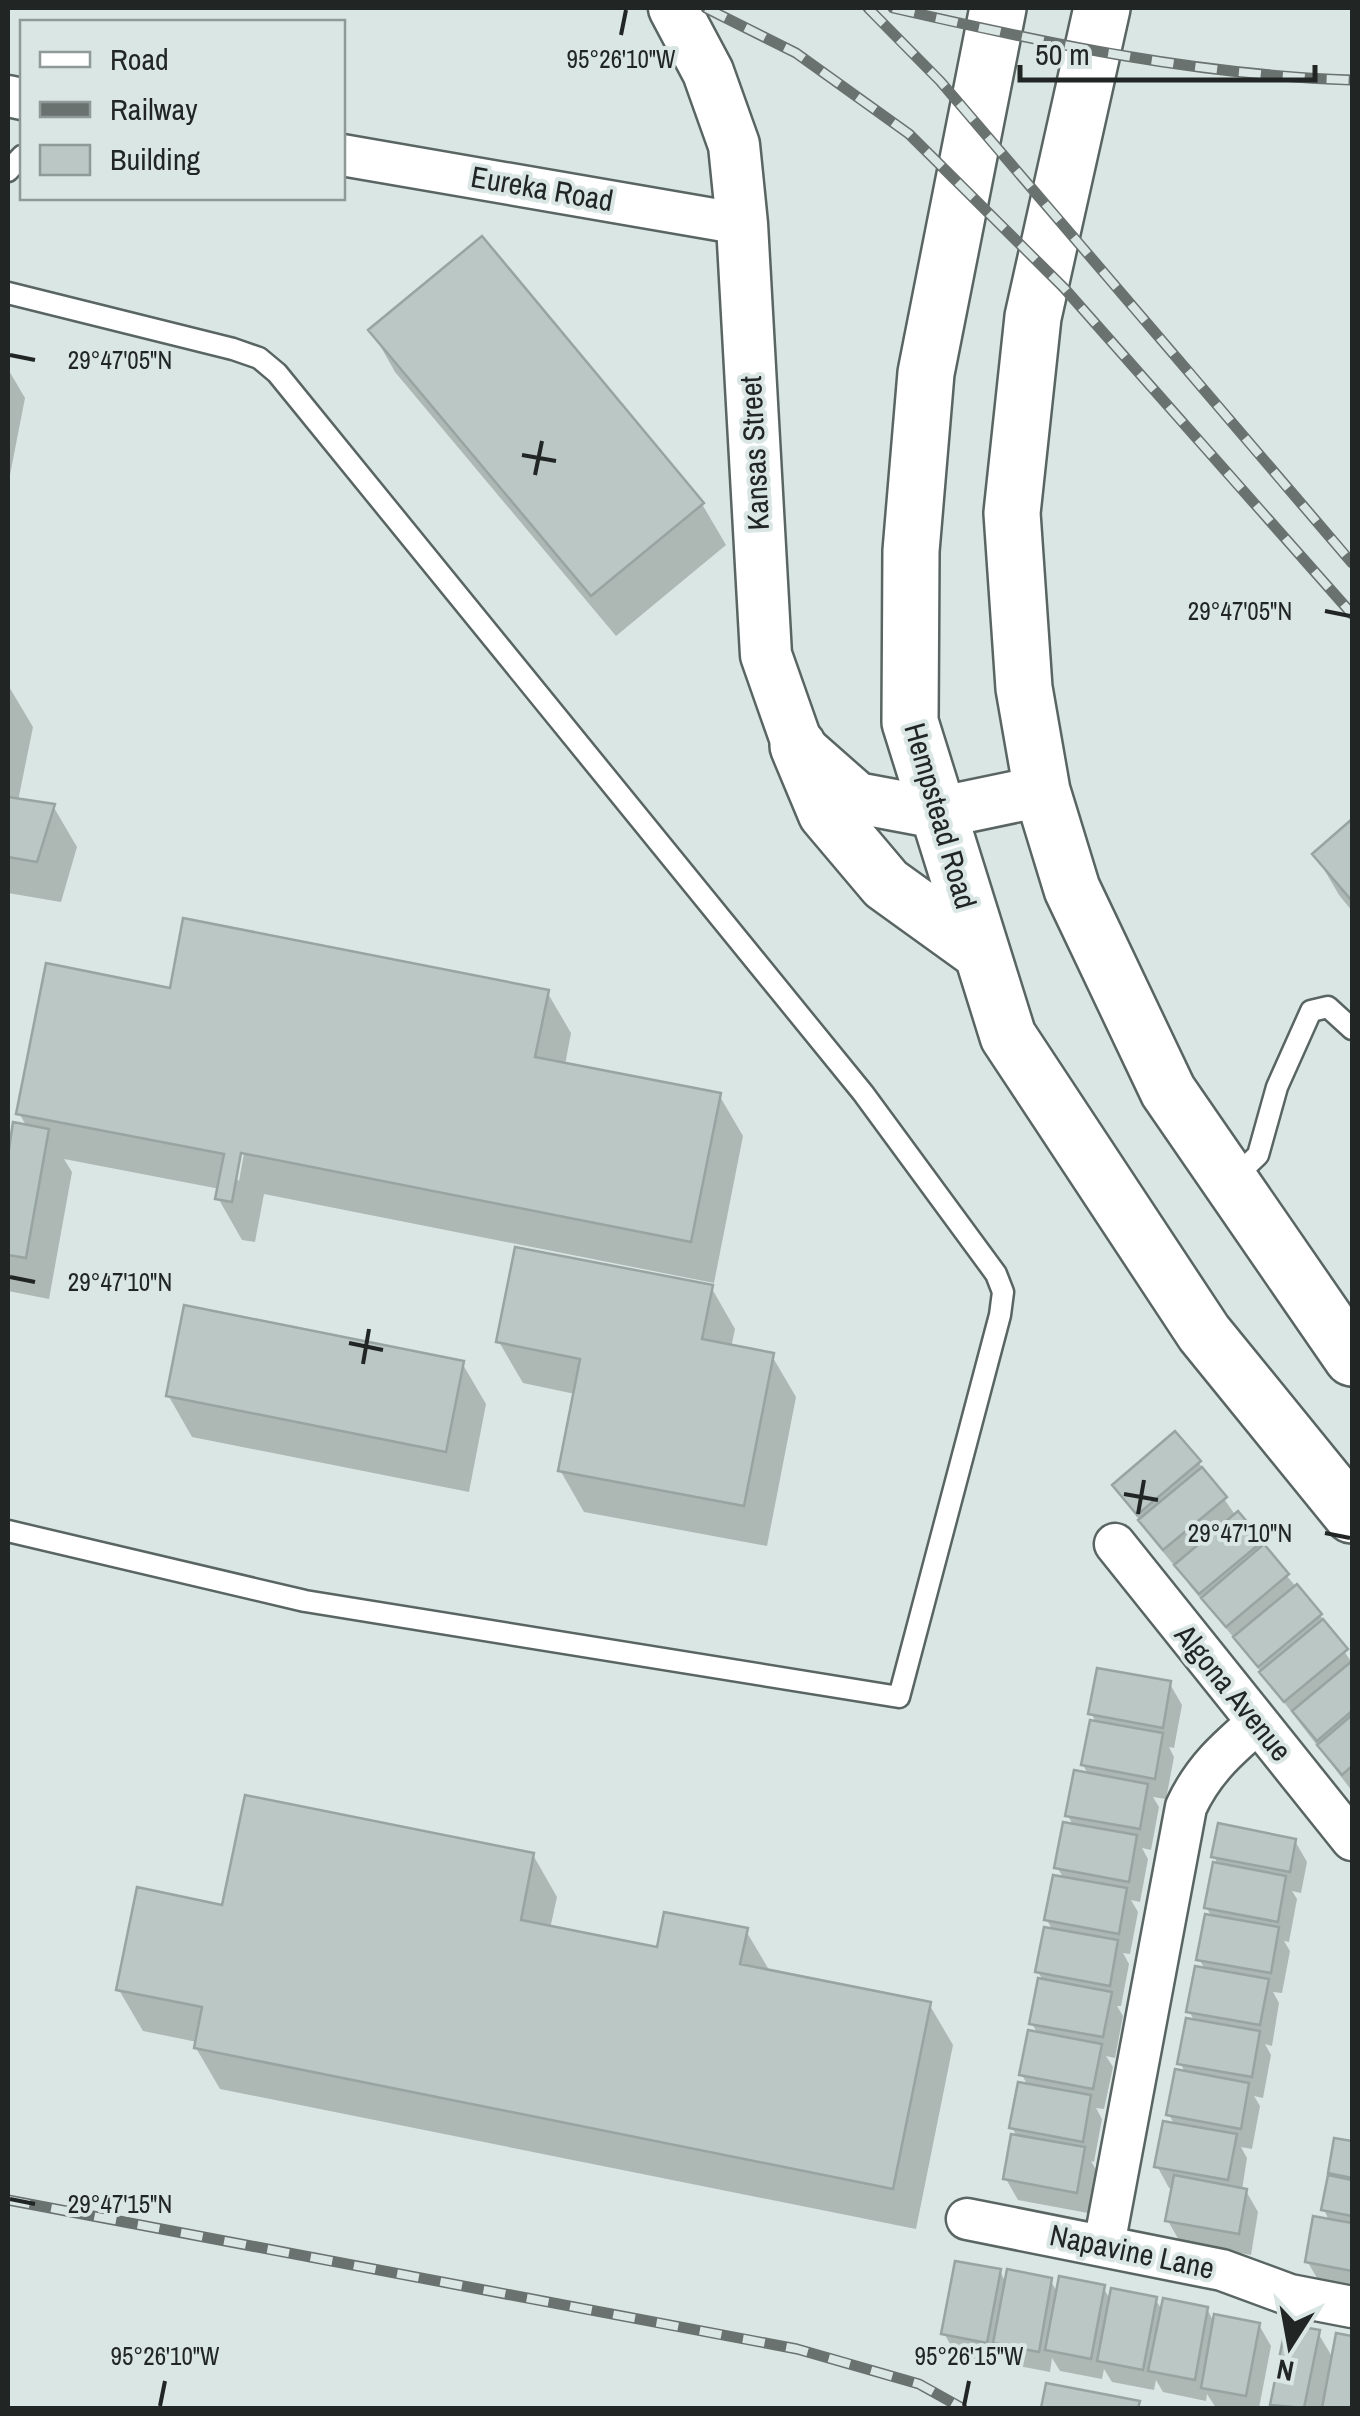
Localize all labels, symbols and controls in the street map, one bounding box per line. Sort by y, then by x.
legend [20,20,345,200]
scale bar [1020,20,1315,82]
text: 50 m [1035,34,1090,74]
text: Road [110,39,169,79]
text: 95°26'10"W [567,42,676,76]
text: Railway [110,89,198,129]
text: Building [110,139,201,179]
street label: Eureka Road [468,156,616,220]
text: 29°47'05"N [68,343,172,377]
street label: Kansas Street [730,375,778,531]
text: 29°47'05"N [1188,594,1292,628]
street label: Hempstead Road [895,718,987,913]
text: 29°47'10"N [68,1265,172,1299]
text: 29°47'10"N [1188,1516,1292,1550]
street label: Algona Avenue [1166,1615,1301,1769]
text: 29°47'15"N [68,2187,172,2221]
street label: Napavine Lane [1046,2214,1218,2288]
north arrow [1240,2296,1340,2396]
text: 95°26'10"W [111,2339,220,2373]
text: 95°26'15"W [915,2339,1024,2373]
text: N [1273,2350,1297,2391]

